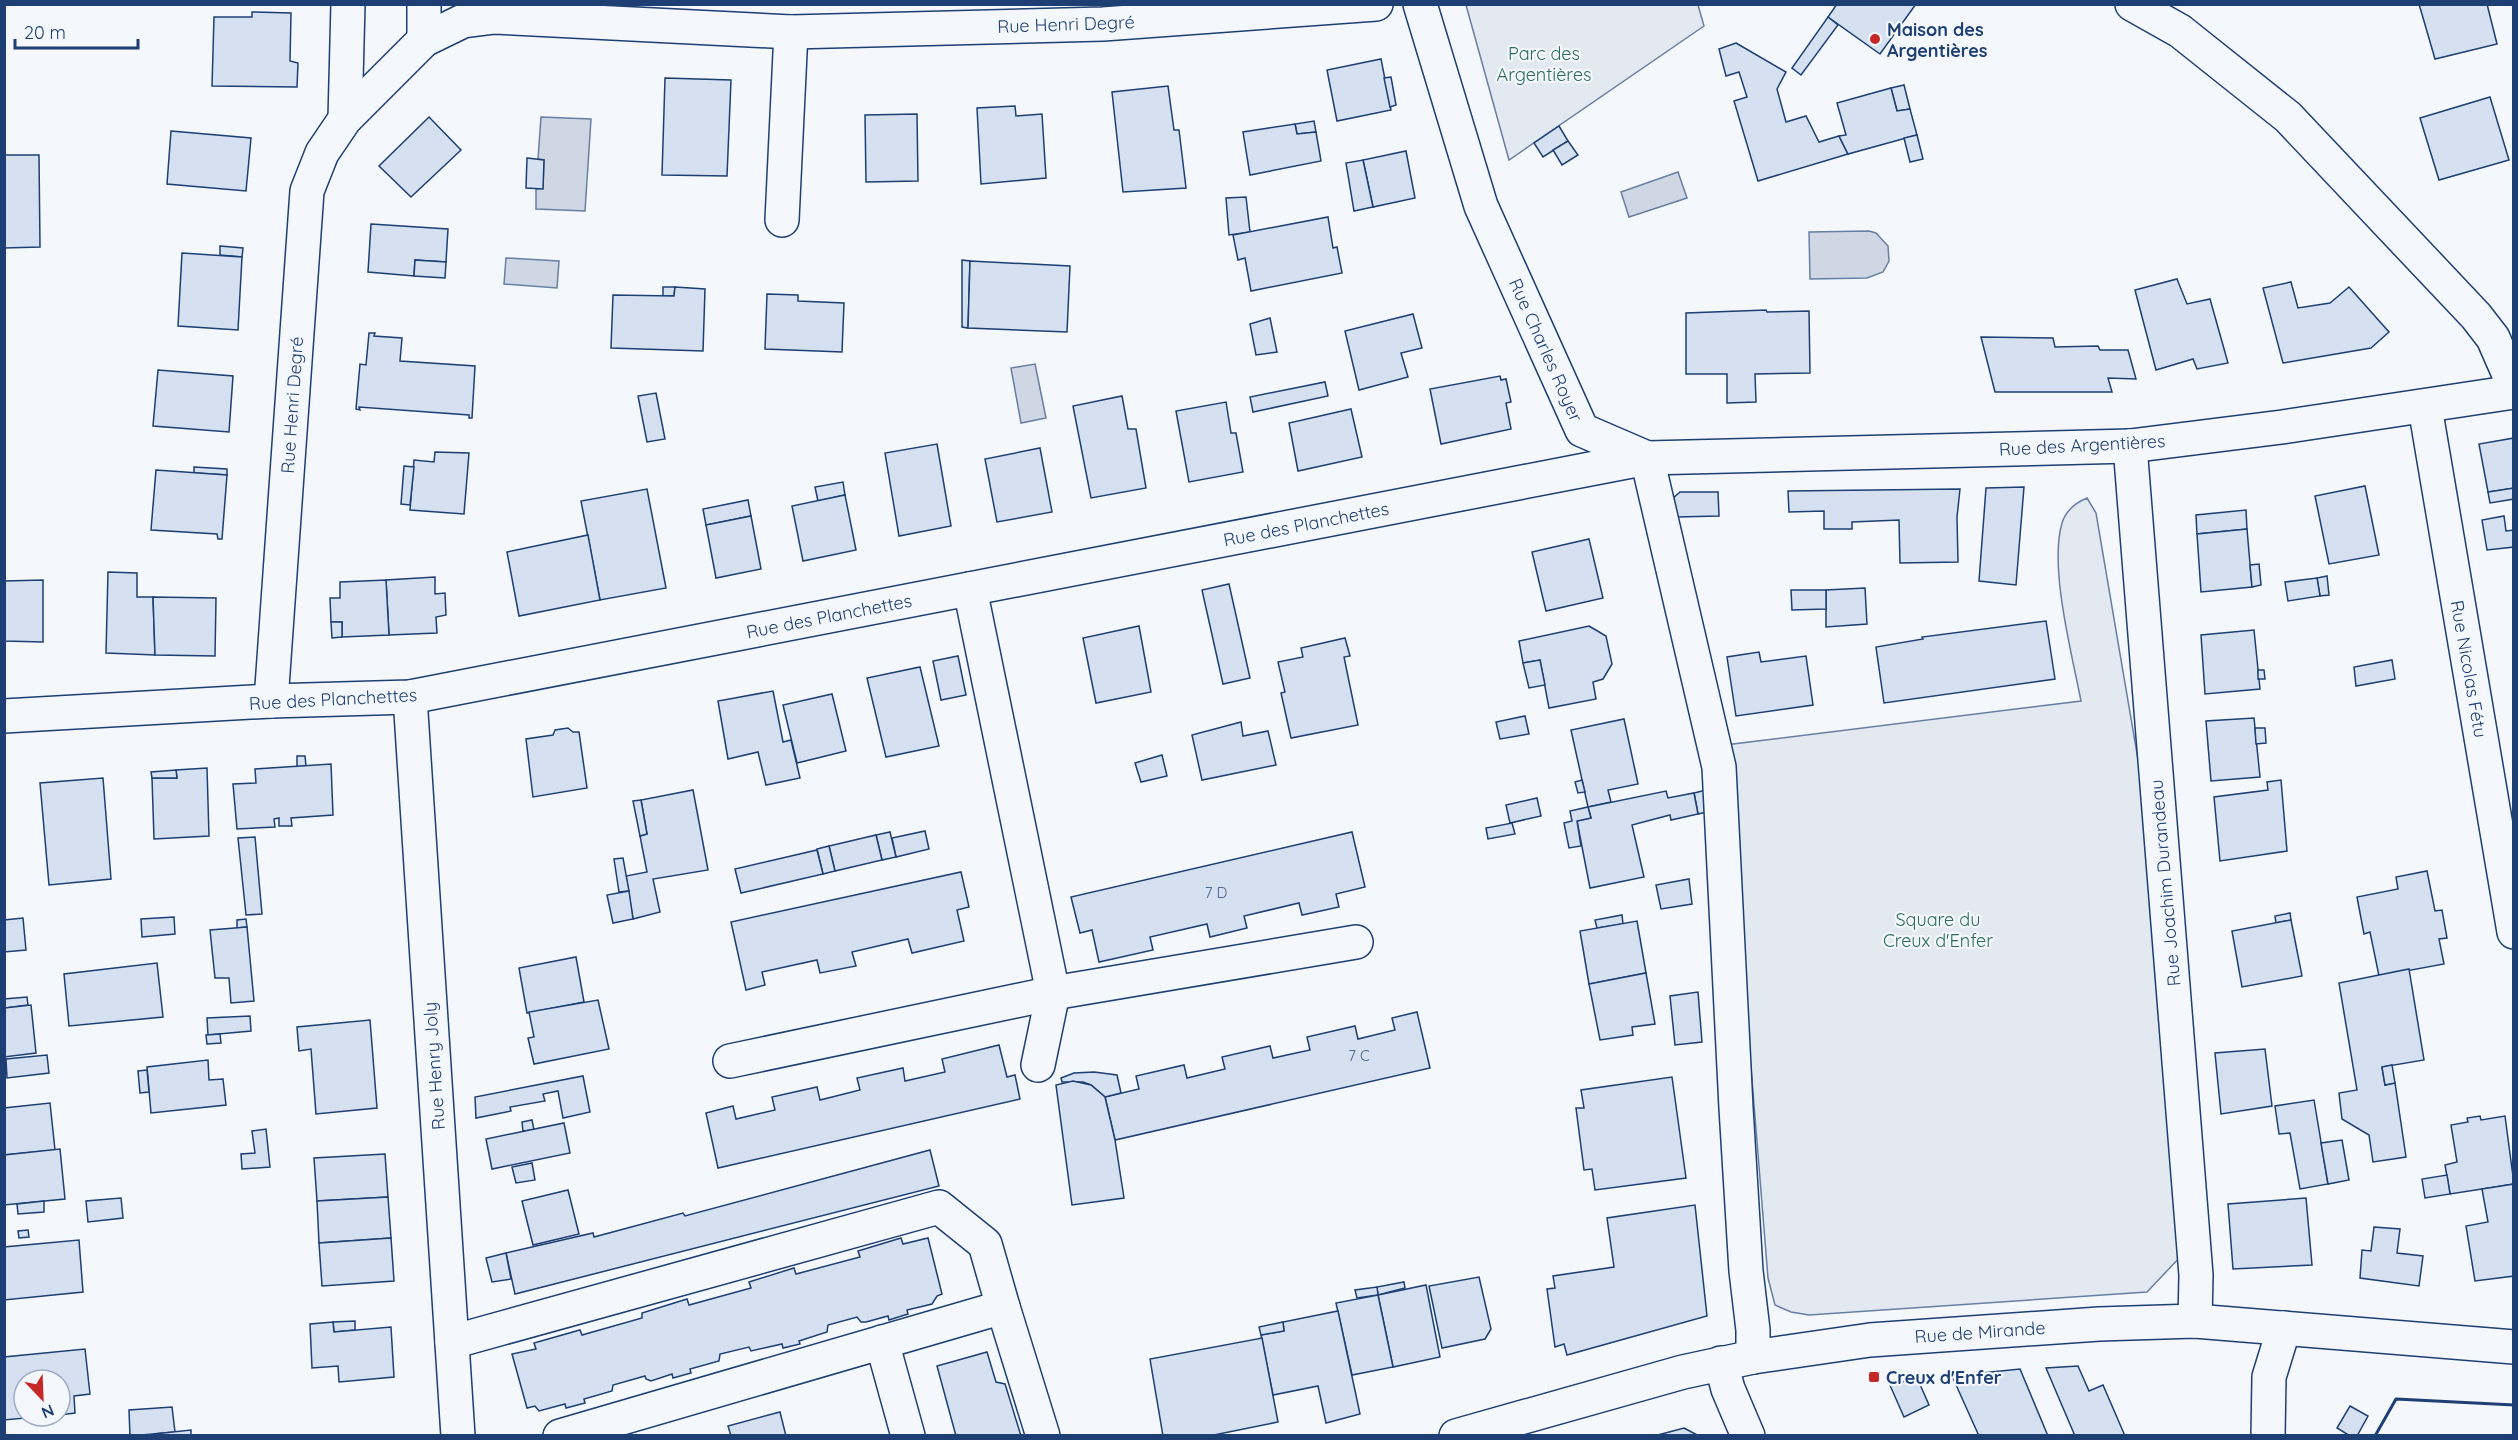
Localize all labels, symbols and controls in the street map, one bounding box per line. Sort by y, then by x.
street label: Rue Henri Degré [997,10,1135,38]
scale bar [15,12,138,50]
place label: Maison des Argentières [1887,18,1988,62]
text: 20 m [24,21,66,44]
marker: Maison des Argentières [1868,32,1882,46]
park label: Parc des Argentières [1496,42,1592,86]
street label: Rue Charles Royer [1504,275,1588,425]
street label: Rue Henri Degré [276,336,308,474]
street label: Rue des Argentières [1998,429,2166,461]
street label: Rue des Planchettes [1221,497,1391,551]
street label: Rue des Planchettes [744,589,914,643]
street label: Rue Nicolas Fétu [2446,598,2492,740]
street label: Rue des Planchettes [248,683,418,715]
street label: Rue Joachim Durandeau [2145,779,2185,987]
house number: 7 D [1205,883,1228,902]
park label: Square du Creux d'Enfer [1883,908,1993,952]
street label: Rue Henry Joly [418,1001,450,1131]
house number: 7 C [1348,1046,1370,1065]
street label: Rue de Mirande [1914,1316,2046,1348]
place label: Creux d'Enfer [1886,1366,2002,1389]
north arrow [12,1368,72,1428]
marker: Creux d'Enfer [1867,1370,1881,1384]
text: N [39,1400,57,1423]

